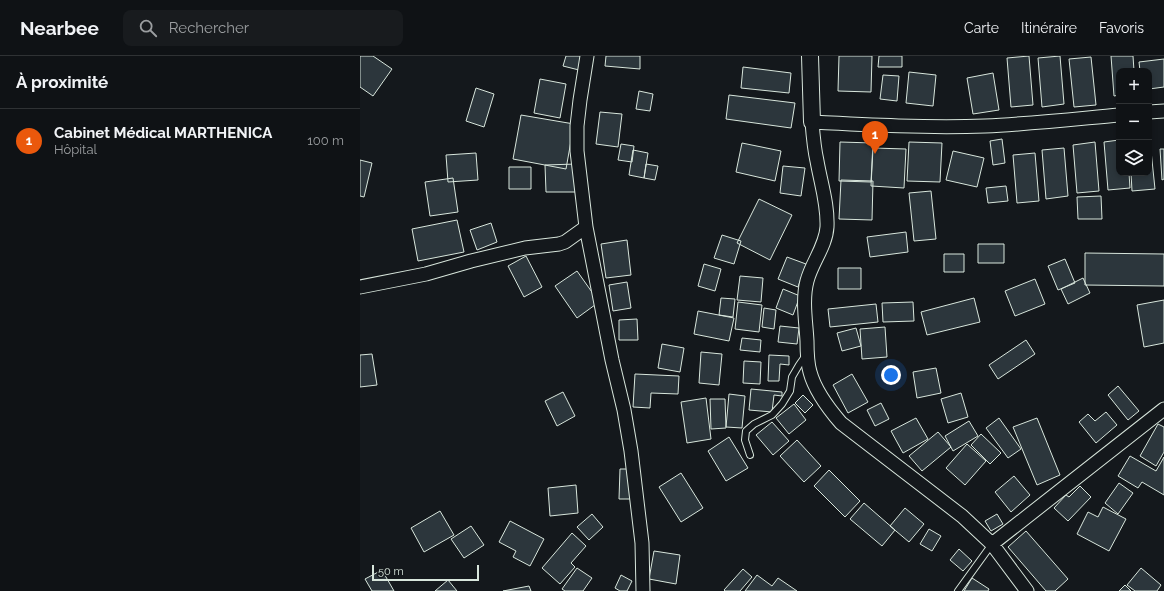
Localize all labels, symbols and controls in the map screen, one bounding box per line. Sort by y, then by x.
search box [123,10,403,46]
text: Nearbee [20,17,99,39]
icon: search [137,17,159,39]
text: Rechercher [169,19,249,37]
text: Carte [964,20,999,36]
text: Itinéraire [1021,20,1077,36]
text: Favoris [1099,20,1144,36]
map controls [1116,68,1152,176]
button: + [1116,68,1152,104]
text: À proximité [16,72,108,92]
button: − [1116,104,1152,140]
pin: 1 [862,121,888,154]
text: Cabinet Médical MARTHENICA [54,124,272,142]
text: 1 [26,133,32,148]
text: 100 m [307,133,344,148]
button: layers [1116,140,1152,176]
text: Hôpital [54,142,97,157]
your location [881,365,901,385]
scale bar [372,563,479,582]
text: 50 m [378,565,404,578]

